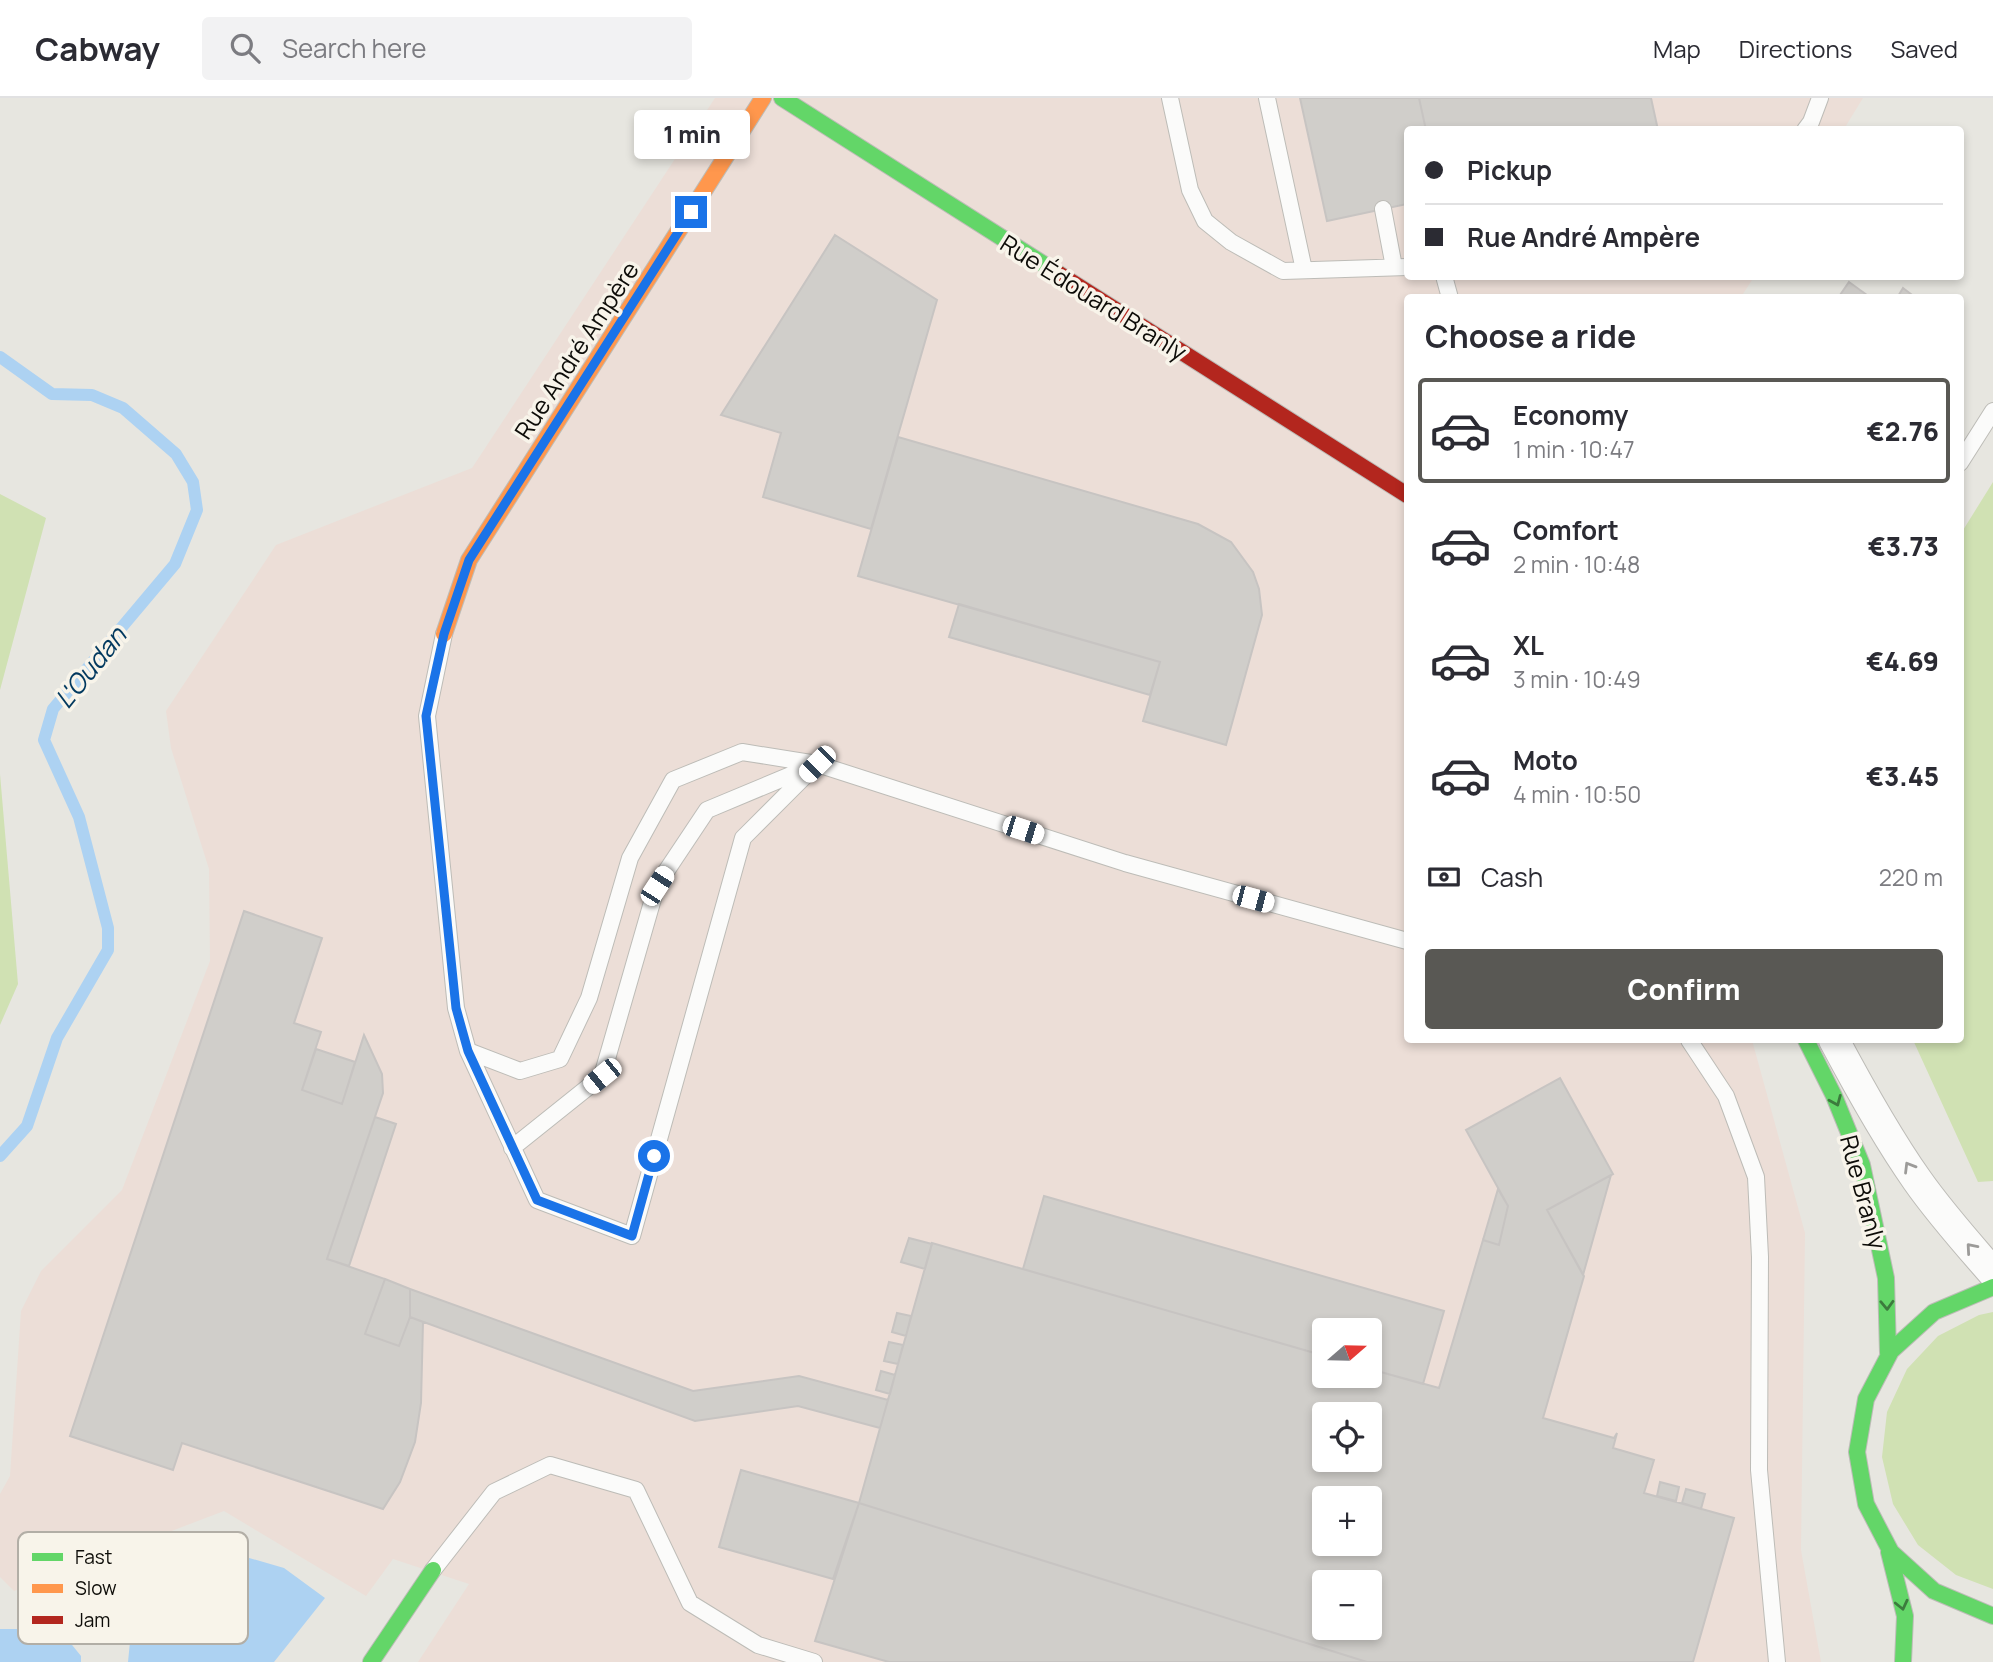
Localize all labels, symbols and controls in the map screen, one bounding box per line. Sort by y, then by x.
search box [202,17,692,80]
text: Cabway [35,26,160,71]
icon: search [226,29,264,67]
text: Search here [282,30,427,66]
text: Map [1653,32,1701,65]
text: Directions [1739,32,1852,65]
text: Saved [1890,32,1958,65]
callout: 1 min [633,110,749,159]
text: 1 min [663,118,721,150]
text: Pickup [1467,152,1552,188]
route end [675,196,707,228]
text: Rue André Ampère [1467,219,1700,255]
street label: Rue Édouard Branly [994,226,1194,368]
street label: Rue André Ampère [506,255,646,445]
text: Choose a ride [1425,314,1636,358]
text: Economy [1513,397,1628,433]
icon: car [1429,399,1492,462]
text: €2.76 [1867,413,1939,449]
text: 1 min · 10:47 [1513,433,1635,465]
text: Comfort [1513,512,1619,548]
icon: car [1429,514,1492,577]
text: €3.73 [1868,528,1939,564]
text: 2 min · 10:48 [1513,548,1640,580]
water label: L'Oudan [46,617,135,715]
text: XL [1513,627,1544,663]
icon: car [1429,629,1492,692]
text: €4.69 [1866,643,1939,679]
text: 3 min · 10:49 [1513,663,1641,695]
car [795,742,840,786]
text: Moto [1513,742,1578,778]
icon: car [1429,744,1492,807]
text: €3.45 [1866,758,1939,794]
text: 4 min · 10:50 [1513,778,1641,810]
car [1000,814,1047,846]
icon: cash [1425,858,1463,896]
text: Cash [1481,859,1543,895]
text: 220 m [1879,861,1943,893]
car [637,863,678,909]
car [1230,883,1277,915]
button: Confirm [1425,949,1943,1029]
car [580,1055,625,1097]
one-way arrow [1828,1094,1842,1106]
street label: Rue Branly [1833,1131,1895,1253]
route start [638,1140,670,1172]
one-way arrow [1904,1161,1917,1174]
one-way arrow [1967,1243,1979,1256]
one-way arrow [1879,1300,1894,1311]
north arrow [1312,1318,1382,1388]
map controls [1312,1318,1382,1640]
button: locate [1312,1402,1382,1472]
button: + [1312,1486,1382,1556]
legend [18,1532,248,1644]
text: Fast [75,1544,112,1570]
button: − [1312,1570,1382,1640]
text: Slow [75,1575,117,1601]
one-way arrow [1894,1599,1908,1611]
text: Jam [75,1607,110,1633]

